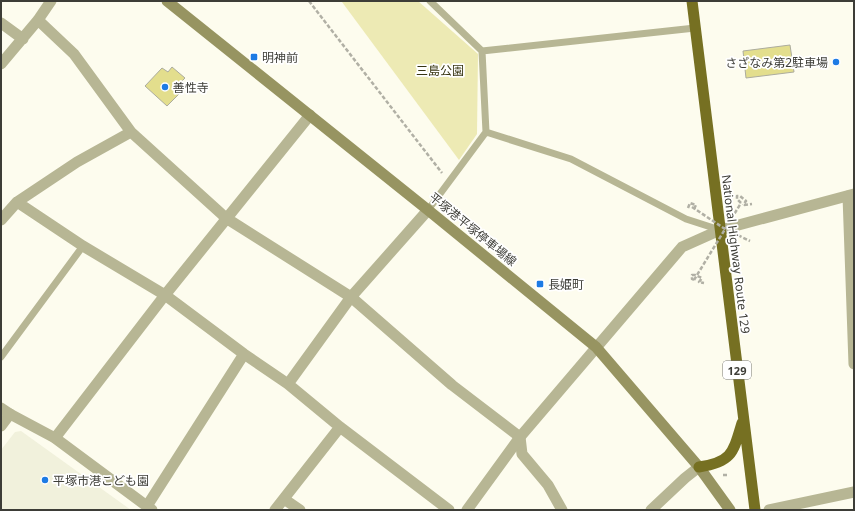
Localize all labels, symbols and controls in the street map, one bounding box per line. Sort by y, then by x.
place label: 明神前 [262,49,298,66]
marker: 明神前 [249,52,259,62]
place label: さざなみ第2駐車場 [725,54,828,71]
marker: さざなみ第2駐車場 [831,57,841,67]
park label: 三島公園 [416,62,464,79]
place label: 善性寺 [173,79,209,96]
marker: 善性寺 [160,82,170,92]
street label: National Highway Route 129 [718,174,754,335]
street label: 平塚港平塚停車場線 [426,188,520,270]
place label: 長姫町 [548,276,584,293]
marker: 長姫町 [535,279,545,289]
road number: 129 [723,361,751,379]
place label: 平塚市港こども園 [53,472,149,489]
marker: 平塚市港こども園 [40,475,50,485]

